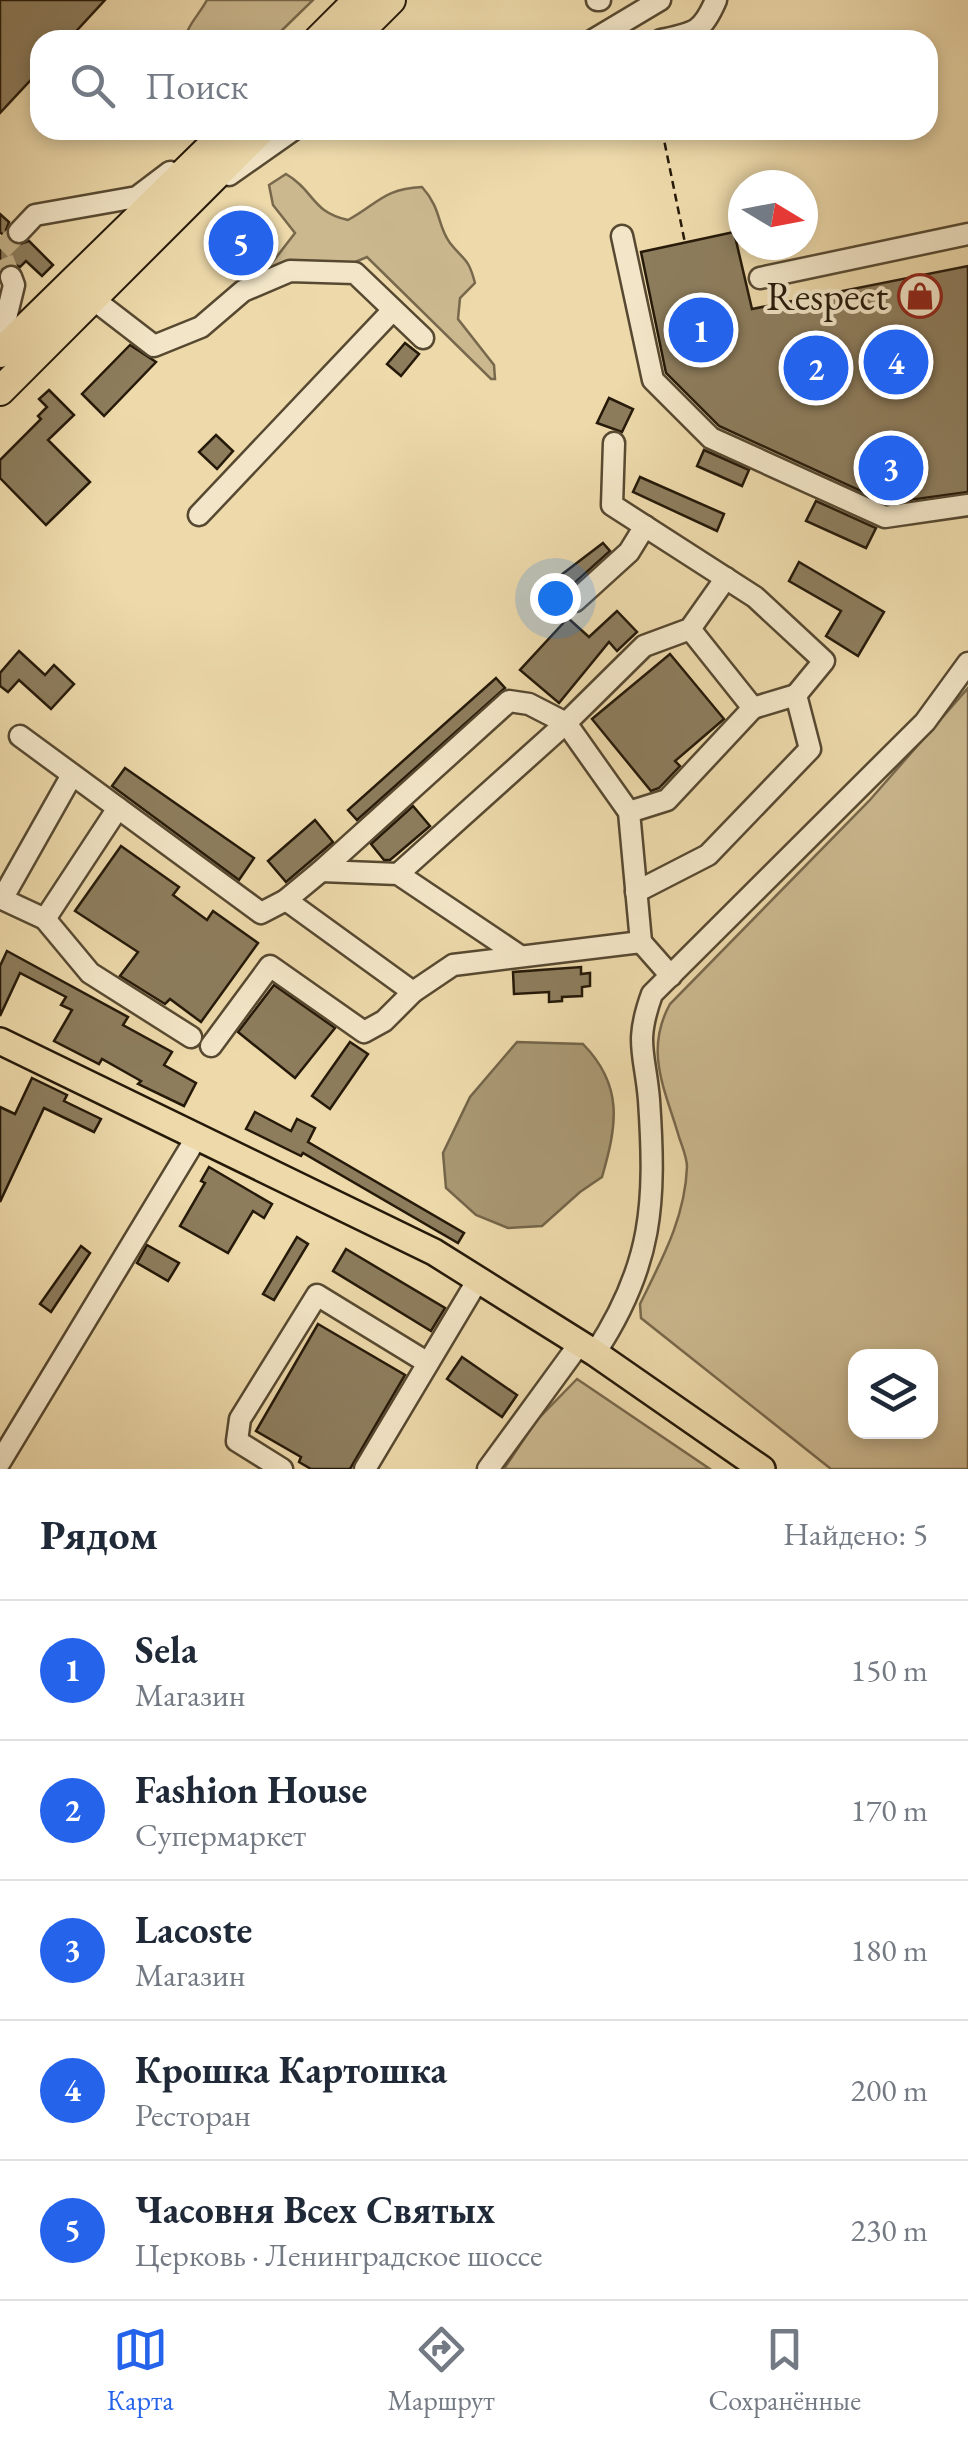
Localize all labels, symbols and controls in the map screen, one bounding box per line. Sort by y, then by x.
search box [30,30,938,140]
icon: search [65,58,120,113]
text: Поиск [145,61,248,110]
north arrow [728,170,818,260]
pin: 5 [208,206,274,280]
place label: Respect [766,270,888,322]
shop icon: Respect [897,273,943,319]
pin: 1 [668,292,734,368]
pin: 4 [864,324,928,400]
pin: 2 [784,330,848,406]
pin: 3 [858,430,924,506]
your location [530,573,581,624]
map controls [848,1349,938,1439]
button: layers [848,1349,938,1439]
text: Рядом [40,1507,158,1562]
text: Найдено: 5 [783,1513,928,1555]
text: Sela [135,1625,198,1674]
text: 1 [64,1649,81,1691]
text: 150 m [851,1649,928,1691]
text: Магазин [135,1674,246,1716]
text: Fashion House [135,1765,367,1814]
text: 2 [64,1789,81,1831]
text: 170 m [851,1789,928,1831]
text: Супермаркет [135,1814,306,1856]
text: Lacoste [135,1905,252,1954]
text: 3 [64,1929,81,1971]
text: 180 m [851,1929,928,1971]
text: Магазин [135,1954,246,1996]
text: Крошка Картошка [135,2045,447,2094]
text: 4 [64,2069,81,2111]
text: 200 m [851,2069,928,2111]
text: Ресторан [135,2094,251,2136]
text: Часовня Всех Святых [135,2185,495,2234]
text: 5 [64,2209,81,2251]
text: 230 m [851,2209,928,2251]
text: Церковь · Ленинградское шоссе [135,2234,542,2276]
tab: Карта [107,2322,174,2418]
tab: Маршрут [387,2322,495,2418]
tab: Сохранённые [708,2322,861,2418]

